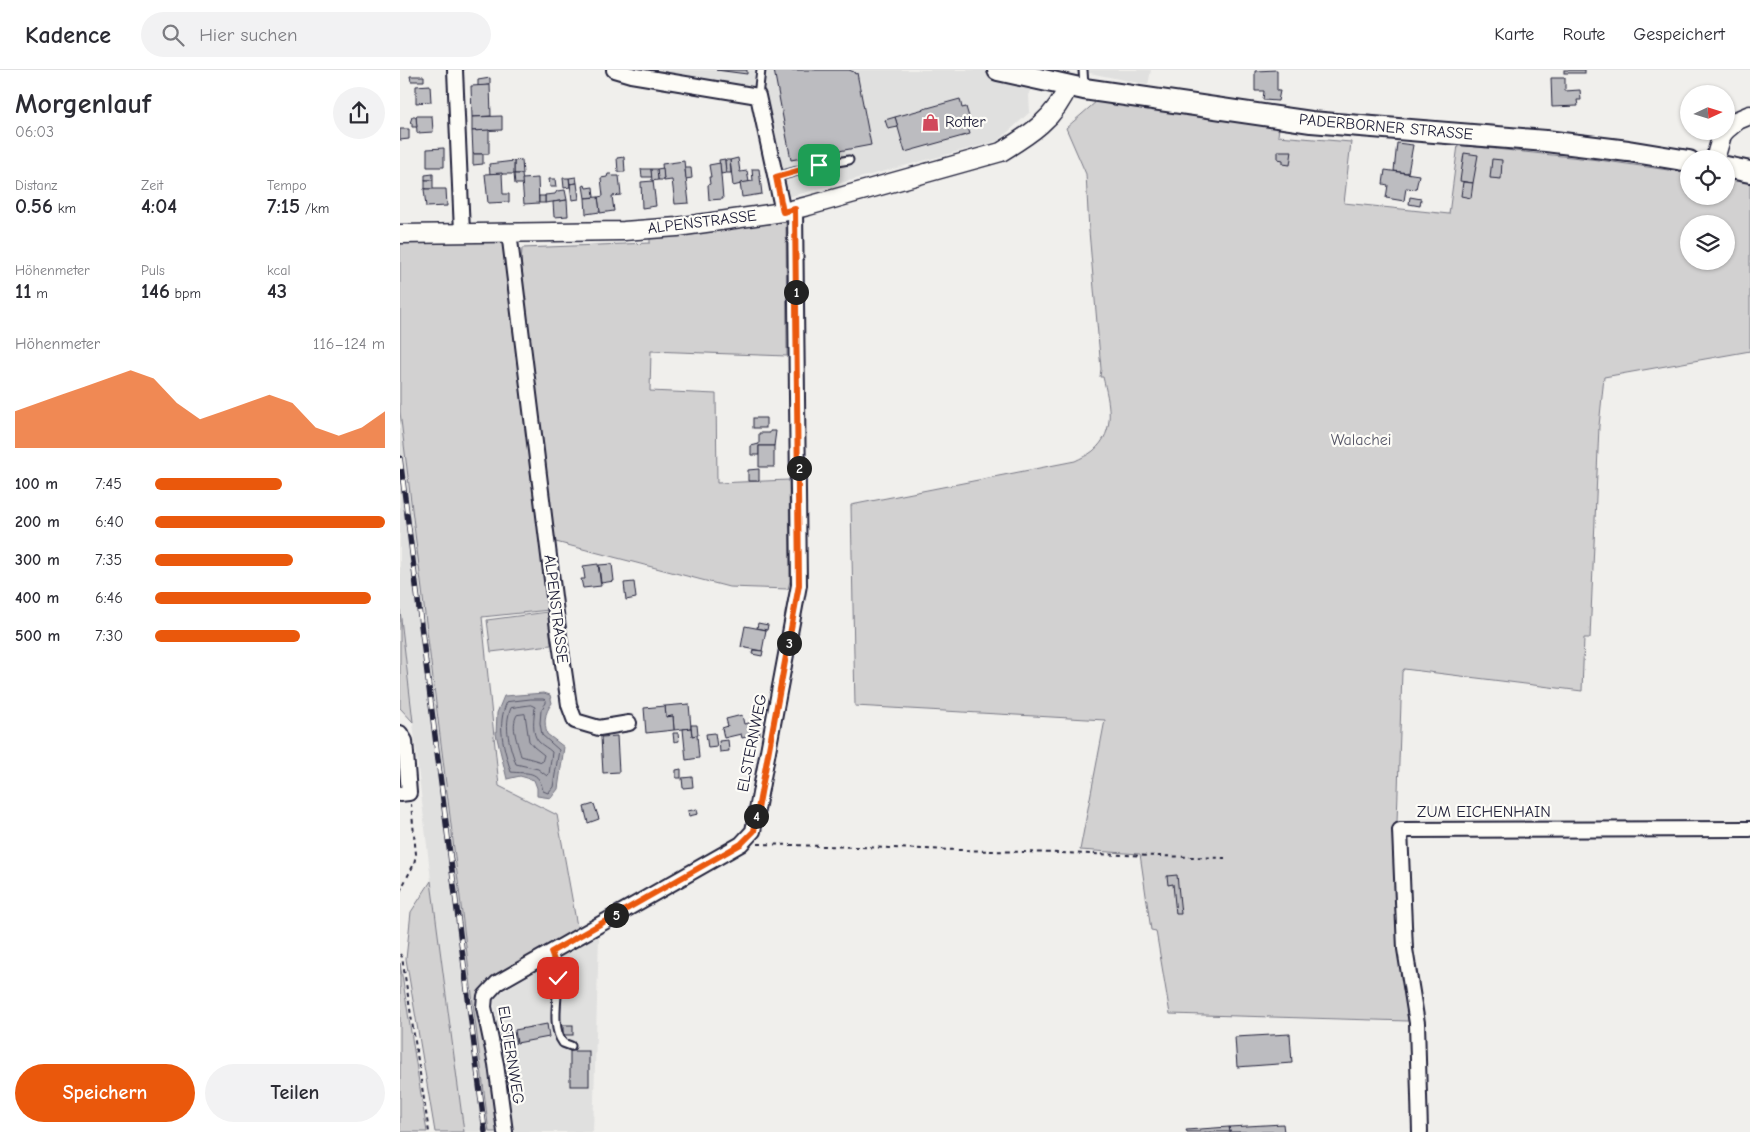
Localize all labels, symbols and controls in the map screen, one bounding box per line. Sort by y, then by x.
search box [141,12,491,57]
text: Kadence [25,21,111,49]
icon: search [159,21,187,49]
text: Hier suchen [199,24,298,46]
text: Karte [1494,24,1534,45]
text: Route [1562,24,1605,45]
text: Gespeichert [1633,24,1725,45]
north arrow [1680,85,1735,140]
map controls [1680,85,1735,270]
button: share [333,87,385,139]
text: Morgenlauf [15,88,151,120]
street label: PADERBORNER STRASSE [1298,110,1474,144]
shop icon: Rotter [921,112,941,132]
place label: Rotter [945,113,986,131]
text: 06:03 [15,123,54,141]
pin [798,144,840,186]
button: locate [1680,150,1735,205]
icon: arrive [805,151,833,179]
text: Distanz [15,177,57,194]
text: Zeit [141,177,163,194]
text: Tempo [267,177,307,194]
text: 0.56 [15,194,53,218]
text: 4:04 [141,194,177,218]
text: 7:15 [267,194,300,218]
text: km [53,200,76,217]
text: /km [300,200,329,217]
street label: ALPENSTRASSE [646,206,758,238]
button: layers [1680,215,1735,270]
text: Höhenmeter [15,262,90,279]
text: Puls [141,262,165,279]
text: kcal [267,262,291,279]
text: 11 [15,279,32,303]
text: 146 [141,279,170,303]
text: 43 [267,279,287,303]
pin: 1 [784,280,808,304]
text: 1 [794,284,799,301]
text: m [32,285,48,302]
text: bpm [170,285,201,302]
text: Höhenmeter [15,335,100,353]
text: 116–124 m [313,335,385,353]
park label: Walachei [1331,431,1391,449]
pin: 2 [786,456,812,480]
text: 2 [796,460,803,477]
text: 100 m [15,475,58,493]
text: 7:45 [95,475,122,493]
text: 200 m [15,513,60,531]
text: 6:40 [95,513,124,531]
text: 300 m [15,551,60,569]
text: 7:35 [95,551,122,569]
street label: ALPENSTRASSE [540,553,572,665]
text: 400 m [15,589,59,607]
text: 6:46 [95,589,123,607]
text: 500 m [15,627,60,645]
text: 7:30 [95,627,123,645]
pin: 3 [776,630,802,656]
text: 3 [786,635,793,652]
street label: ELSTERNWEG [734,693,770,793]
street label: ZUM EICHENHAIN [1417,803,1551,821]
pin: 4 [744,804,768,828]
text: 4 [753,808,760,825]
pin: 5 [604,902,628,928]
text: 5 [613,907,620,924]
pin [537,957,579,999]
icon: check [544,964,572,992]
street label: ELSTERNWEG [494,1005,528,1105]
button: Speichern [15,1064,195,1122]
button: Teilen [205,1064,385,1122]

